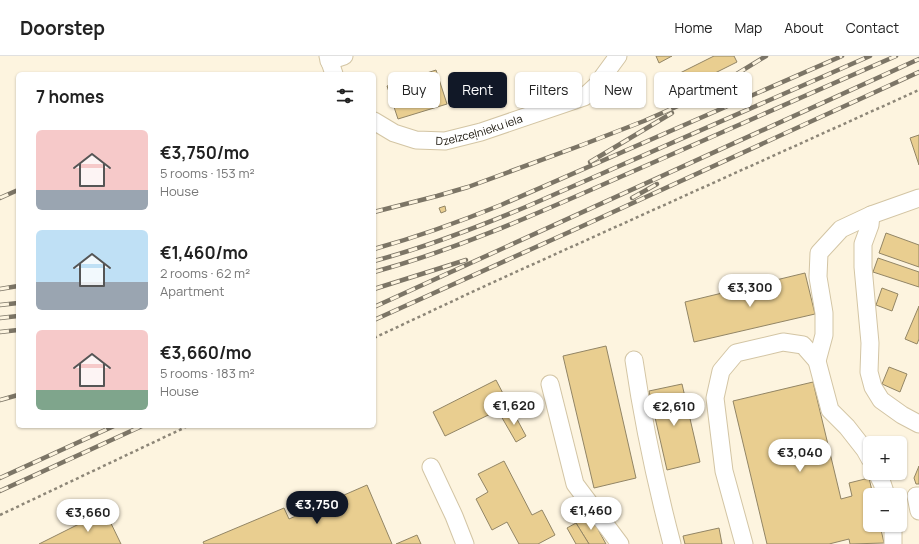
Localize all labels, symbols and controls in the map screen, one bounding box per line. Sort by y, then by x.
text: Doorstep [20,15,105,41]
text: Home [675,18,712,37]
text: Map [734,18,762,37]
text: About [784,18,824,37]
text: Contact [846,18,899,37]
chip: Buy [388,72,440,108]
chip: Rent [448,72,507,108]
chip: Filters [515,72,582,108]
chip: New [590,72,646,108]
chip: Apartment [654,72,752,108]
text: 7 homes [36,85,104,108]
icon: filters [334,85,356,107]
street label: Dzelzceļnieku iela [436,110,524,148]
text: €3,750/mo [160,141,249,164]
icon: home [68,146,116,194]
text: 5 rooms · 153 m² [160,164,255,182]
text: House [160,182,199,200]
text: €1,460/mo [160,241,248,264]
icon: home [68,246,116,294]
text: 2 rooms · 62 m² [160,264,250,282]
pin: €3,300 [717,274,783,308]
text: €3,300 [727,278,773,296]
text: Apartment [160,282,224,300]
text: €3,660/mo [160,341,251,364]
icon: home [68,346,116,394]
text: 5 rooms · 183 m² [160,364,255,382]
text: House [160,382,199,400]
pin: €1,620 [481,392,547,426]
pin: €2,610 [641,393,707,427]
text: €1,620 [493,396,535,414]
text: €2,610 [653,397,695,415]
map controls [863,436,907,532]
button: + [863,436,907,480]
pin: €3,040 [767,439,833,473]
text: €3,040 [777,443,823,461]
button: − [863,488,907,532]
pin: €3,750 [284,491,350,525]
text: €3,750 [295,495,339,513]
pin: €1,460 [558,497,624,531]
pin: €3,660 [55,499,121,533]
text: €1,460 [570,501,612,519]
text: €3,660 [65,503,111,521]

